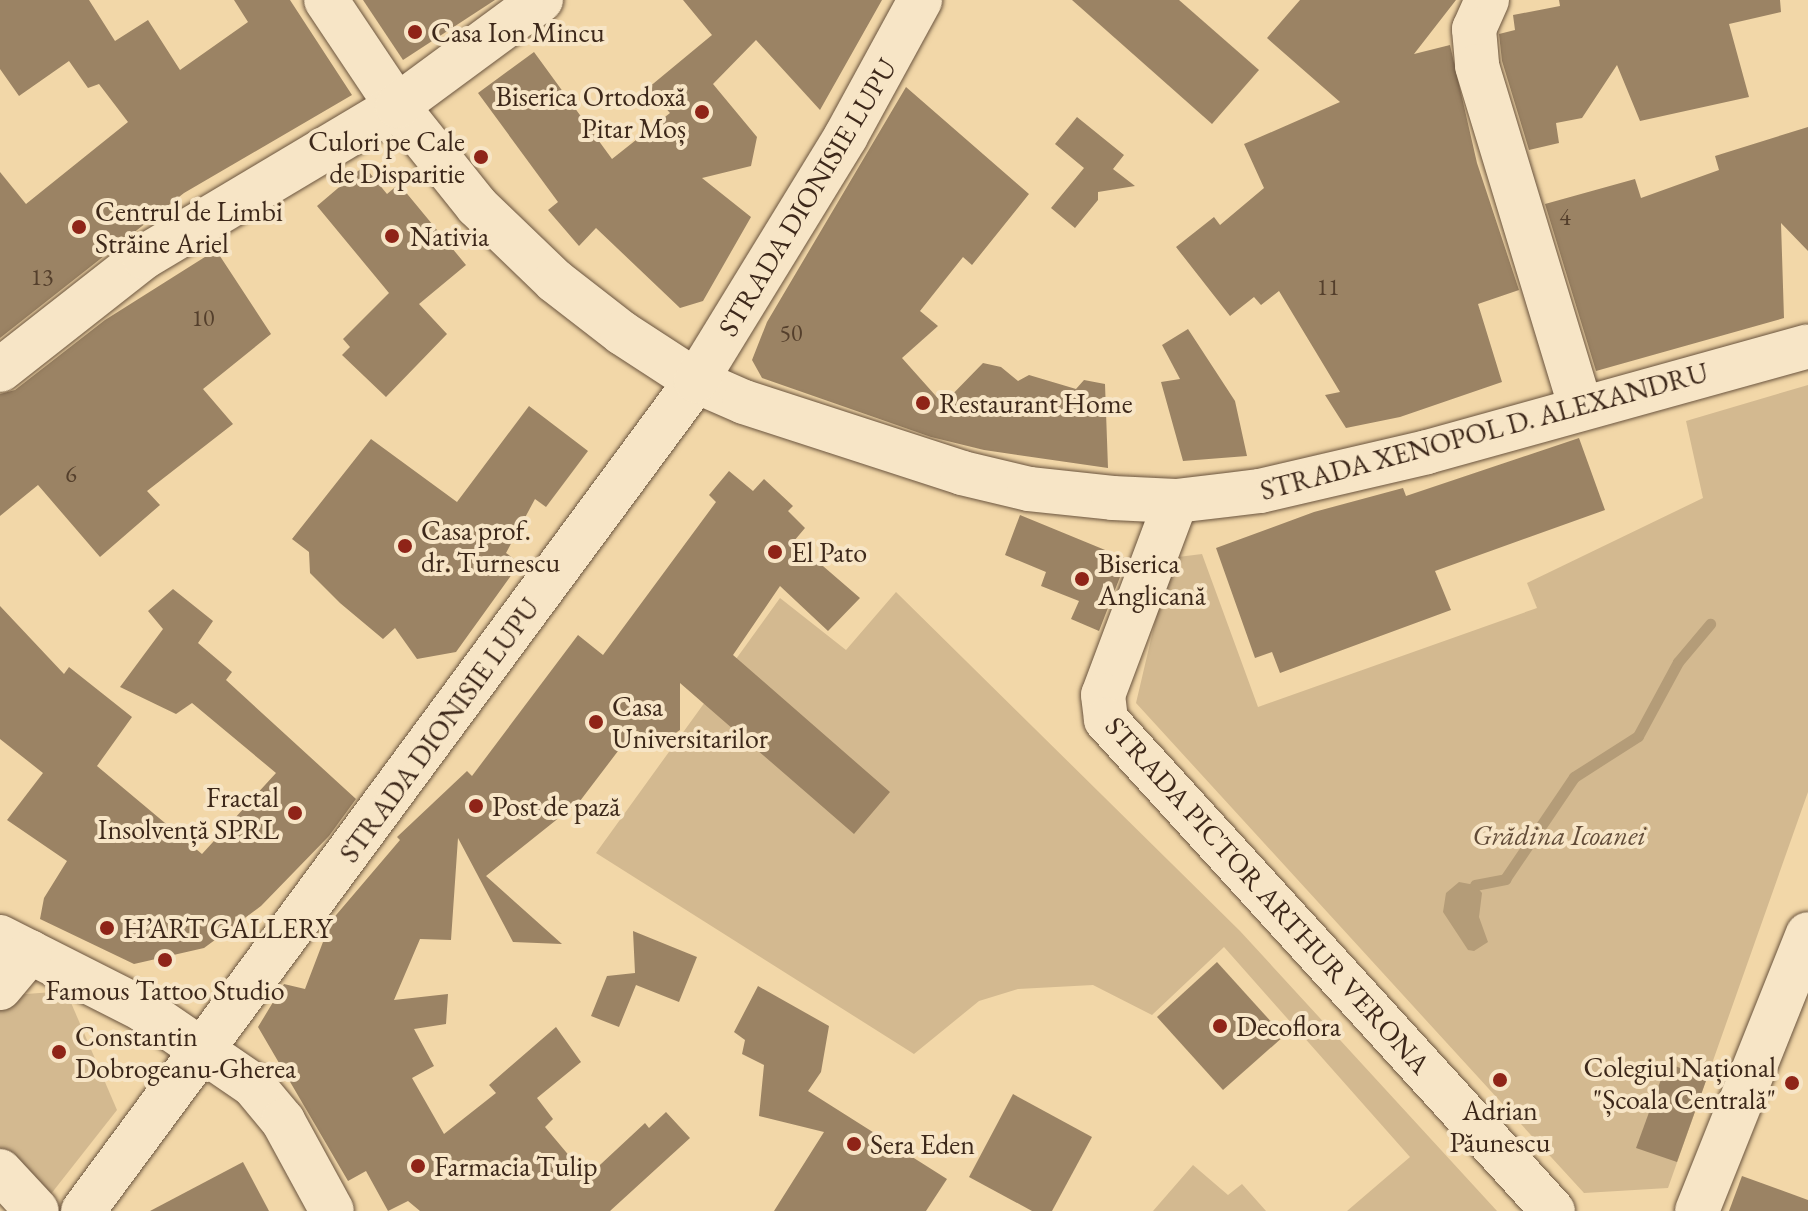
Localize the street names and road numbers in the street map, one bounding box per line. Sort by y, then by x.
street label: STRADA DIONISIE LUPU [711,52,903,342]
street label: STRADA XENOPOL D. ALEXANDRU [1256,355,1712,507]
street label: STRADA DIONISIE LUPU [332,591,546,869]
street label: STRADA PICTOR ARTHUR VERONA [1099,709,1437,1081]

